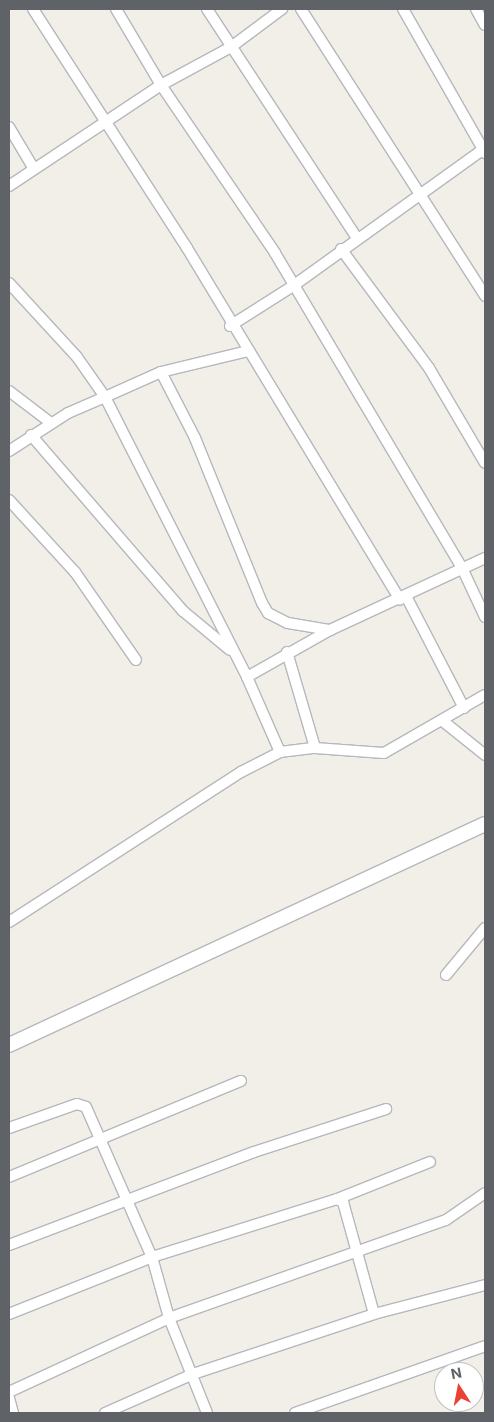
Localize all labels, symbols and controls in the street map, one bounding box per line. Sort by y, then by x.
north arrow [434,1362,484,1412]
text: N [449,1363,463,1382]

